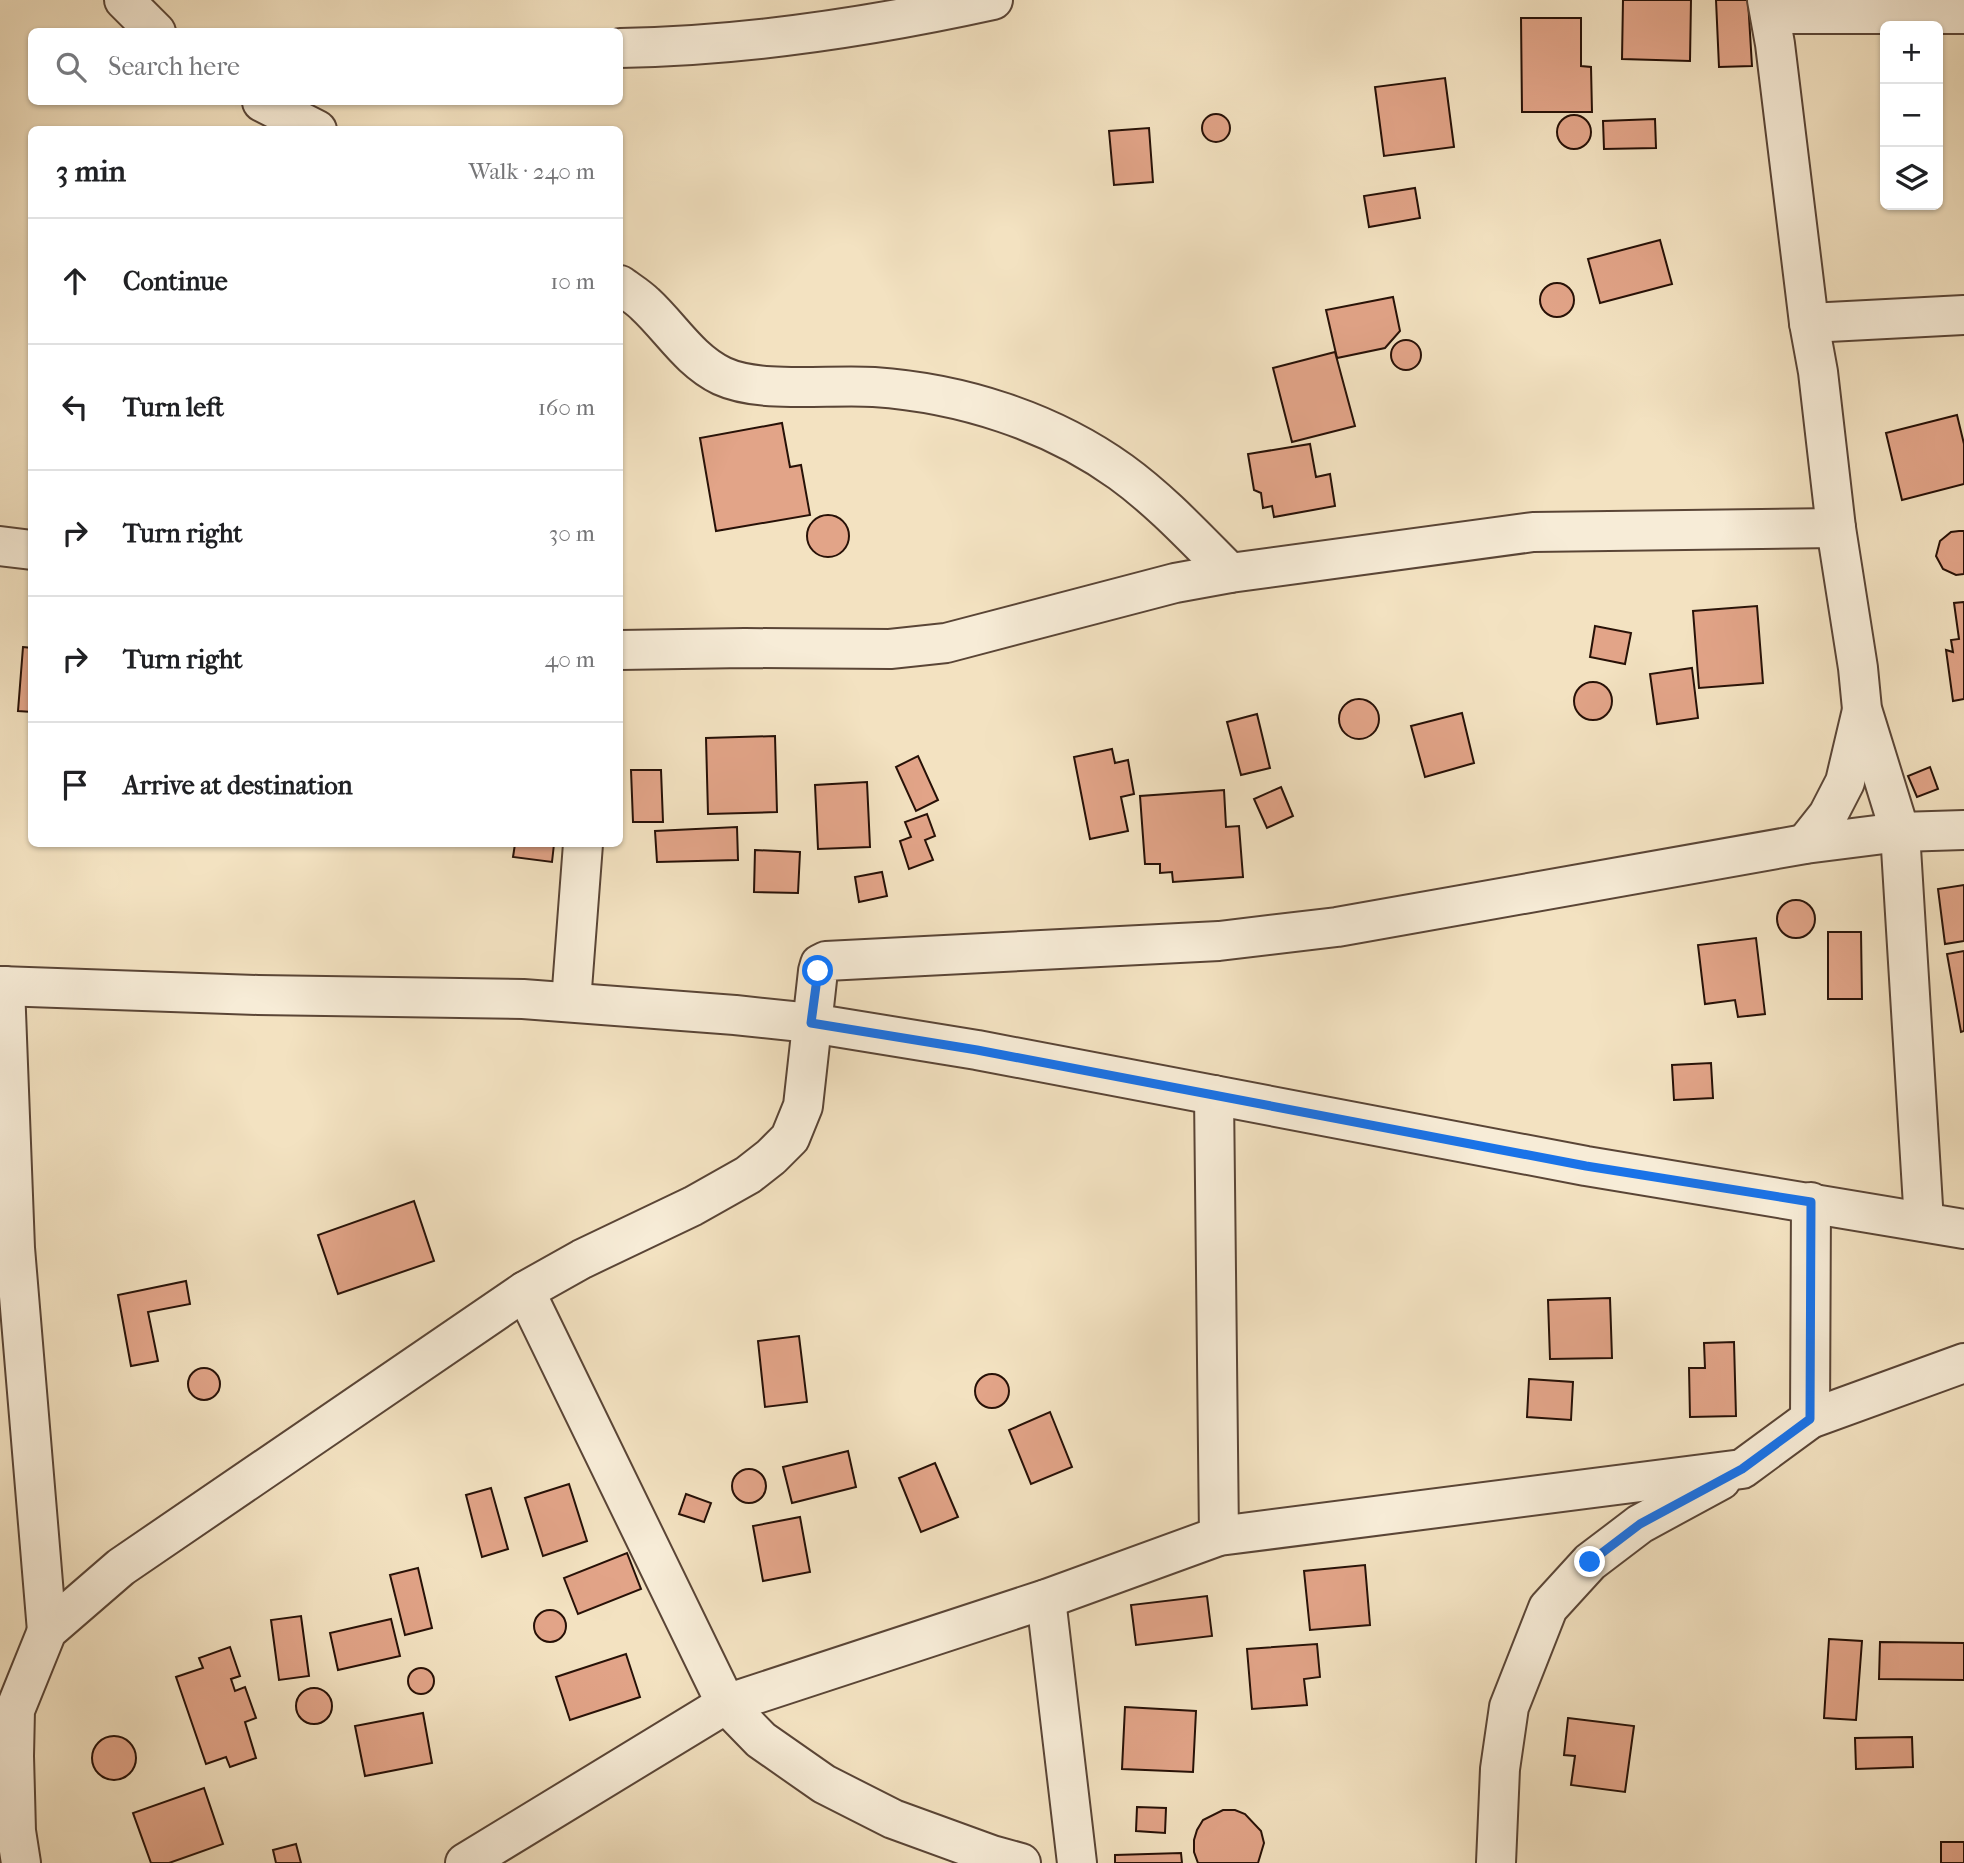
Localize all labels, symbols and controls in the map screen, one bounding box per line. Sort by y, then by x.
map controls [1880,21,1943,210]
button: + [1880,21,1943,84]
search box [28,28,623,105]
icon: search [52,48,90,86]
text: Search here [108,51,240,82]
button: − [1880,84,1943,147]
button: layers [1880,147,1943,210]
text: 3 min [56,154,126,189]
text: Walk · 240 m [468,158,595,185]
icon: ahead [56,262,94,300]
text: Continue [123,266,228,297]
text: 10 m [550,268,595,295]
icon: left [56,388,94,426]
text: Turn left [123,392,224,423]
text: 160 m [538,394,595,421]
icon: right [56,514,94,552]
text: Turn right [123,518,243,549]
text: 30 m [549,520,595,547]
icon: right [56,640,94,678]
text: Turn right [123,644,243,675]
text: 40 m [545,646,595,673]
icon: arrive [56,766,94,804]
text: Arrive at destination [123,770,353,801]
route start [802,955,833,986]
route end [1574,1546,1605,1577]

